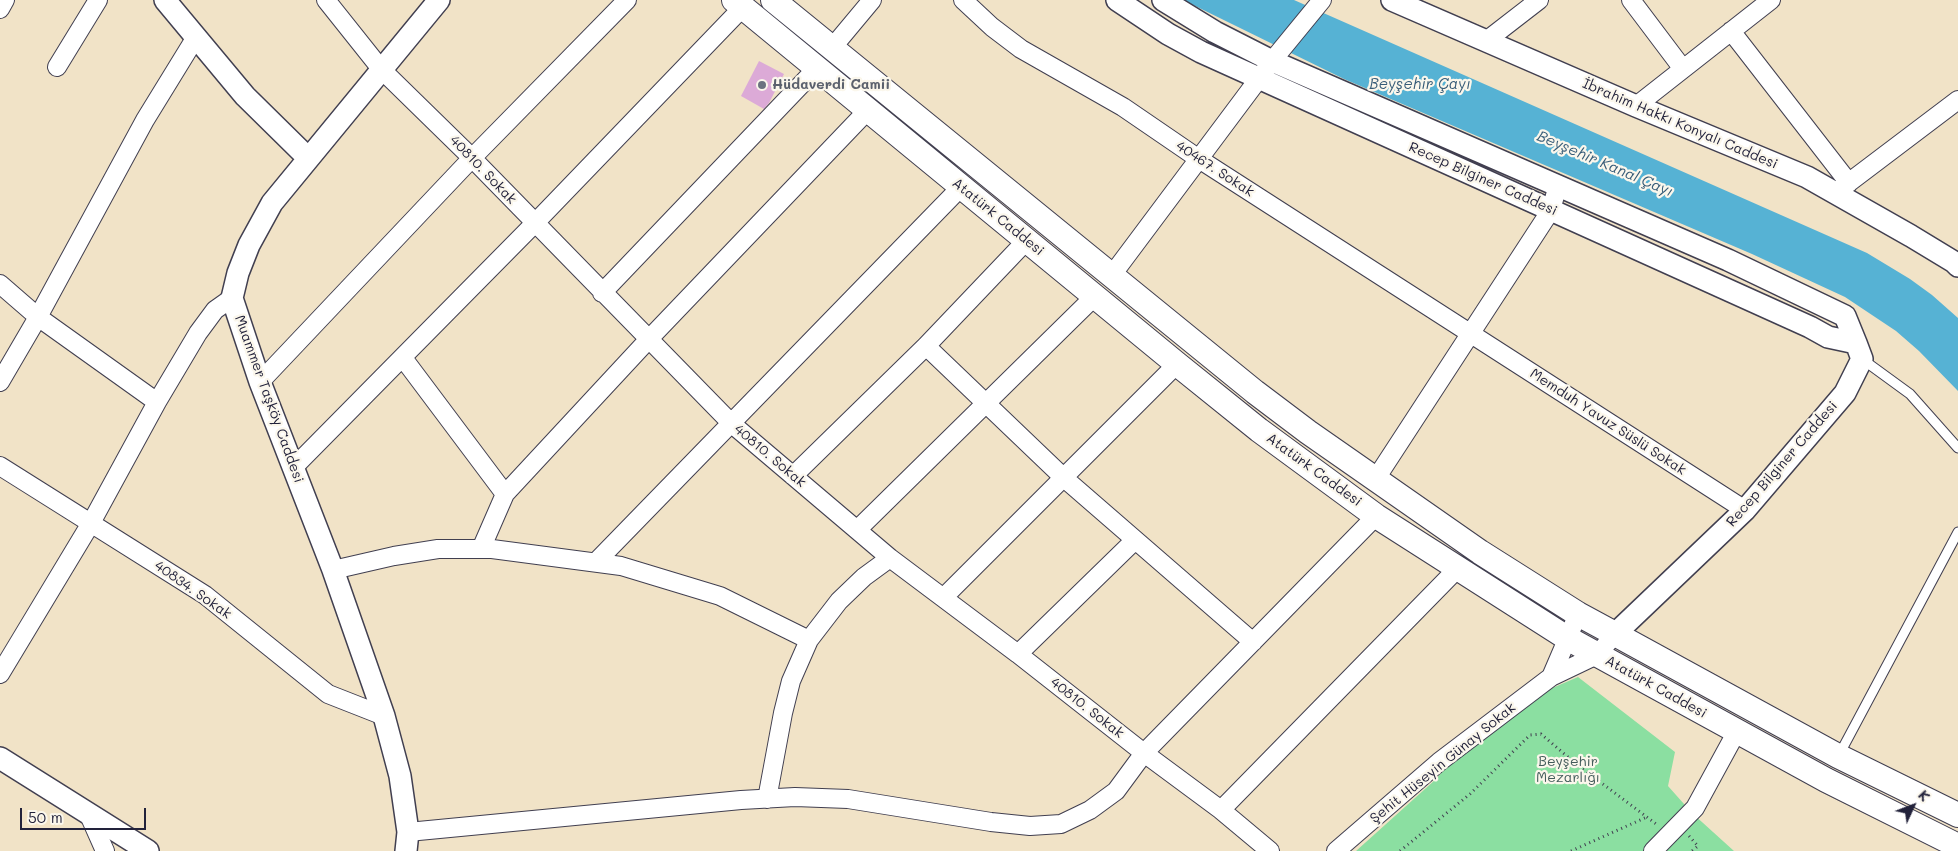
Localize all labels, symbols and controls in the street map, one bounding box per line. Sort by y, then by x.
water label: Beyşehir Çayı [1369,75,1471,93]
street label: İbrahim Hakkı Konyalı Caddesi [1580,75,1780,173]
place label: Hüdaverdi Camii [772,77,890,93]
marker: Hüdaverdi Camii [756,79,768,91]
water label: Beyşehir Kanal Çayı [1534,127,1676,201]
street label: 40810. Sokak [446,132,520,208]
street label: 40467. Sokak [1173,138,1257,200]
street label: Recep Bilginer Caddesi [1406,139,1560,219]
street label: Atatürk Caddesi [949,175,1047,259]
street label: Muammer Taşköy Caddesi [231,313,307,485]
street label: Memduh Yavuz Süslü Sokak [1527,365,1689,479]
street label: Recep Bilginer Caddesi [1723,398,1841,530]
street label: 40810. Sokak [731,421,809,491]
street label: Atatürk Caddesi [1263,430,1365,510]
street label: 40834. Sokak [151,557,235,623]
street label: Atatürk Caddesi [1602,652,1710,722]
street label: 40810. Sokak [1047,674,1127,742]
street label: Şehit Hüseyin Günay Sokak [1367,699,1519,827]
park label: Beyşehir Mezarlığı [1536,754,1600,786]
north arrow [1888,781,1938,831]
text: K [1914,786,1934,805]
scale bar [22,798,149,830]
text: 50 m [28,807,63,827]

